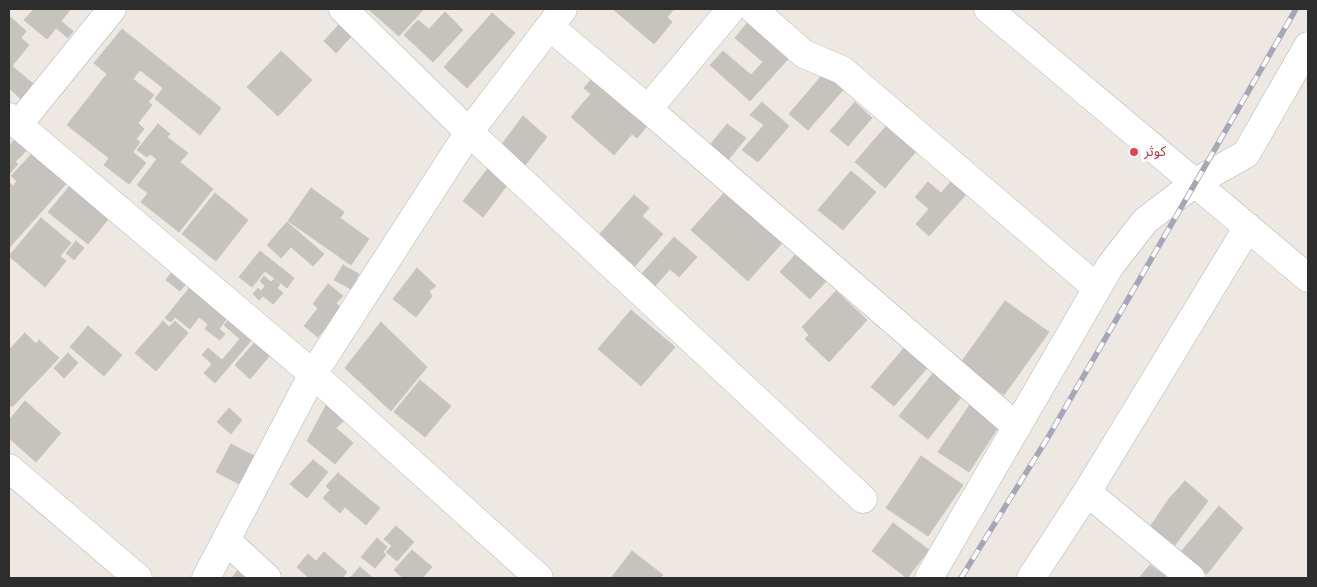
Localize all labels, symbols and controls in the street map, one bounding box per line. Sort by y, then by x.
place label: كوثر [1144,144,1166,160]
marker: كوثر [1128,146,1140,158]

